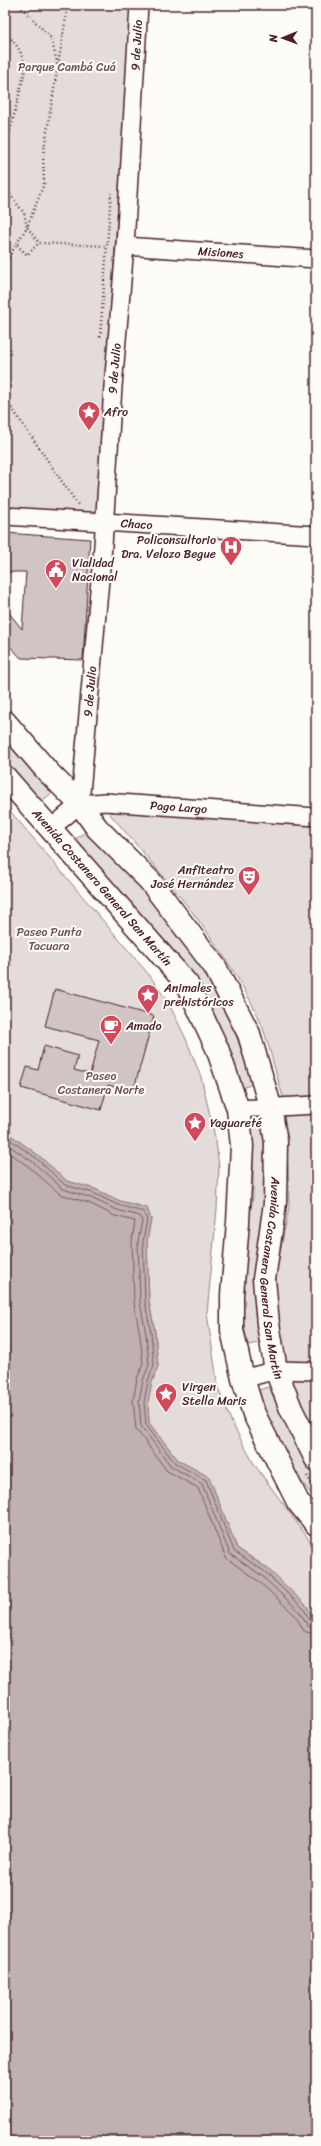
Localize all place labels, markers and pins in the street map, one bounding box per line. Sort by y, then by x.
place icon: Afro [76,399,102,432]
place label: Afro [103,401,128,423]
place label: Policonsultorio Dra. Velozo Begue [121,529,216,565]
hospital icon: Policonsultorio Dra. Velozo Begue [218,534,244,567]
place label: Vialidad Nacional [72,552,118,588]
public building icon: Vialidad Nacional [43,557,69,590]
place label: Anfiteatro José Hernández [150,859,234,895]
theatre icon: Anfiteatro José Hernández [236,864,262,897]
place label: Animales prehistóricos [163,977,234,1013]
place icon: Animales prehistóricos [135,982,161,1015]
cafe icon: Amado [98,1013,124,1046]
place label: Amado [125,1015,162,1037]
place icon: Yaguareté [182,1110,208,1143]
place label: Yaguareté [210,1112,262,1134]
place label: Virgen Stella Maris [182,1376,247,1412]
place icon: Virgen Stella Maris [153,1381,179,1414]

